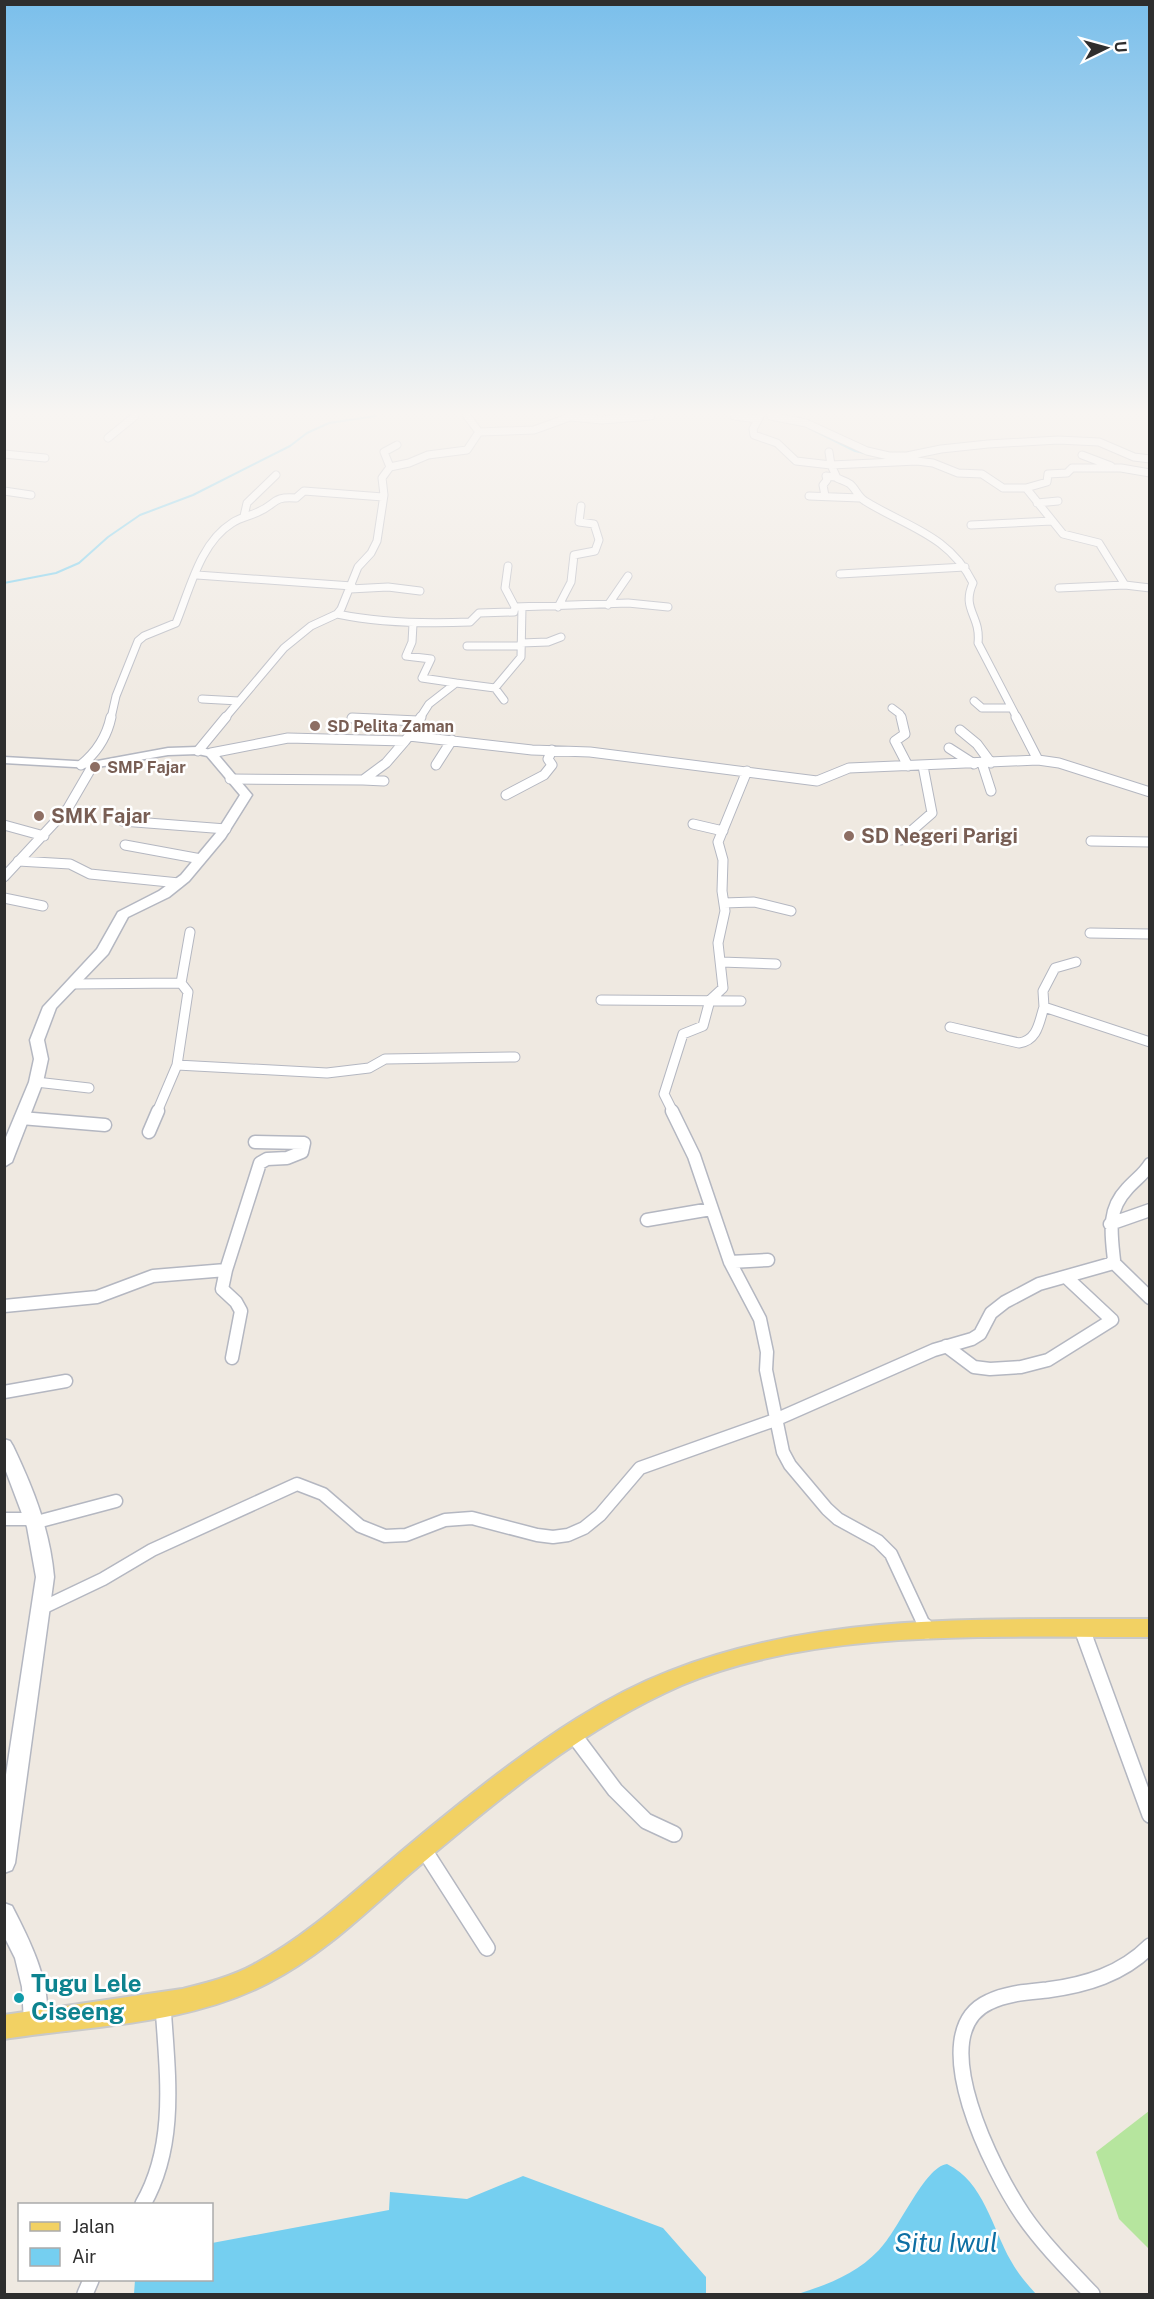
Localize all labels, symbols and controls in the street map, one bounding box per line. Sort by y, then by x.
north arrow [1076,18,1136,78]
text: U [1110,40,1130,53]
place label: SD Pelita Zaman [327,717,454,736]
marker: SD Pelita Zaman [308,719,322,733]
place label: SMP Fajar [107,758,186,777]
marker: SMP Fajar [88,760,102,774]
place label: SMK Fajar [51,804,151,828]
marker: SMK Fajar [32,809,46,823]
place label: SD Negeri Parigi [861,824,1018,848]
marker: SD Negeri Parigi [842,829,856,843]
place label: Tugu Lele Ciseeng [31,1969,142,2025]
marker: Tugu Lele Ciseeng [12,1991,26,2005]
legend [18,2203,213,2281]
text: Jalan [72,2216,115,2237]
water label: Situ Iwul [894,2227,998,2258]
text: Air [72,2246,96,2267]

